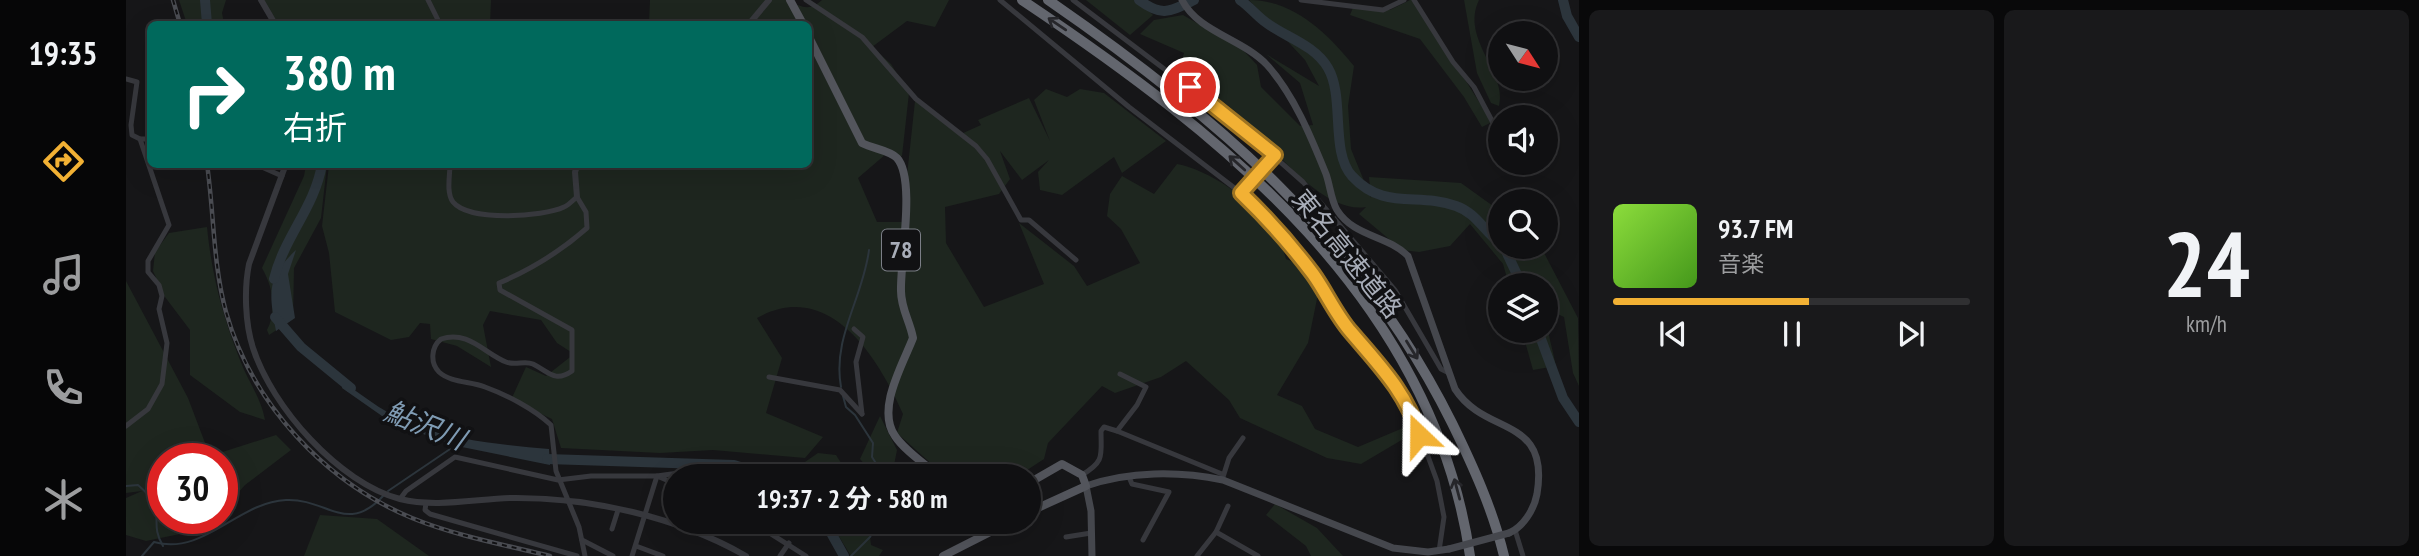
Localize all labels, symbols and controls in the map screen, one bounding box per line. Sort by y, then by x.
one-way arrow [1048,17,1068,31]
north arrow [1488,21,1558,91]
map controls [1488,21,1558,343]
text: 19:35 [28,32,98,74]
text: 380 m [283,40,396,104]
icon: right [168,49,259,140]
pin [1160,57,1220,117]
icon: arrive [1171,68,1209,106]
button: sound [1488,105,1558,175]
text: 右折 [283,106,347,148]
icon: directions [39,137,88,186]
one-way arrow [1229,155,1247,171]
street label: 東名高速道路 [1285,183,1409,325]
button: search [1488,189,1558,259]
text: 24 [2163,204,2250,322]
text: 93.7 FM [1718,212,1793,245]
road number: 78 [882,230,920,270]
text: 音楽 [1718,249,1764,278]
icon: music [39,250,88,299]
button: layers [1488,273,1558,343]
text: km/h [2186,309,2227,338]
icon: previous [1654,315,1692,353]
icon: pause [1773,315,1811,353]
icon: next [1892,315,1930,353]
one-way arrow [1405,340,1419,360]
icon: phone [39,363,88,412]
water label: 鮎沢川 [379,392,474,459]
position arrow [1382,398,1456,472]
speed limit sign: 30 [147,443,238,534]
icon: climate [39,475,88,524]
one-way arrow [1450,478,1463,501]
text: 19:37 · 2 分 · 580 m [756,482,948,515]

